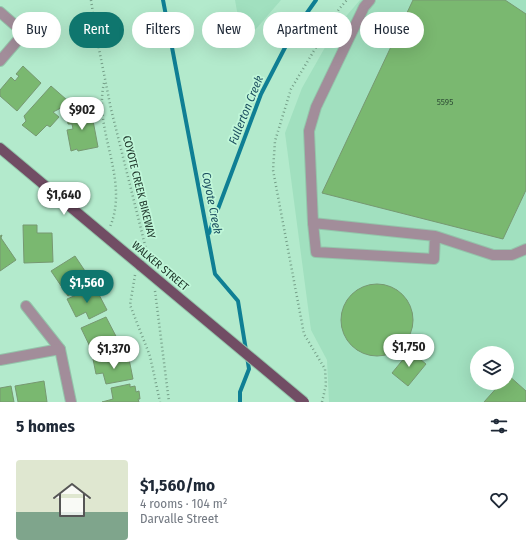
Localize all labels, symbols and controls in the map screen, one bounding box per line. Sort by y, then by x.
chip: Buy [12,12,61,48]
chip: Rent [69,12,124,48]
chip: Filters [132,12,194,48]
chip: New [202,12,255,48]
chip: Apartment [263,12,352,48]
chip: House [360,12,424,48]
water label: Fullerton Creek [226,73,266,146]
pin: $902 [58,97,106,131]
house number: 5595 [437,97,453,107]
text: $902 [69,102,95,117]
street label: COYOTE CREEK BIKEWAY [120,134,158,240]
water label: Coyote Creek [199,171,225,235]
pin: $1,640 [31,182,97,216]
text: $1,640 [47,187,81,202]
street label: WALKER STREET [129,238,192,294]
pin: $1,560 [54,270,120,304]
text: $1,560 [70,275,104,290]
pin: $1,750 [376,334,442,368]
pin: $1,370 [81,336,147,370]
text: $1,750 [392,339,426,354]
text: $1,370 [97,341,131,356]
map controls [470,346,514,390]
button: layers [470,346,514,390]
icon: filters [488,415,510,437]
text: 5 homes [16,416,75,437]
text: $1,560/mo [140,475,215,496]
icon: home [48,476,96,524]
icon: heart [488,489,510,511]
text: 4 rooms · 104 m² [140,496,227,511]
text: Darvalle Street [140,511,218,526]

